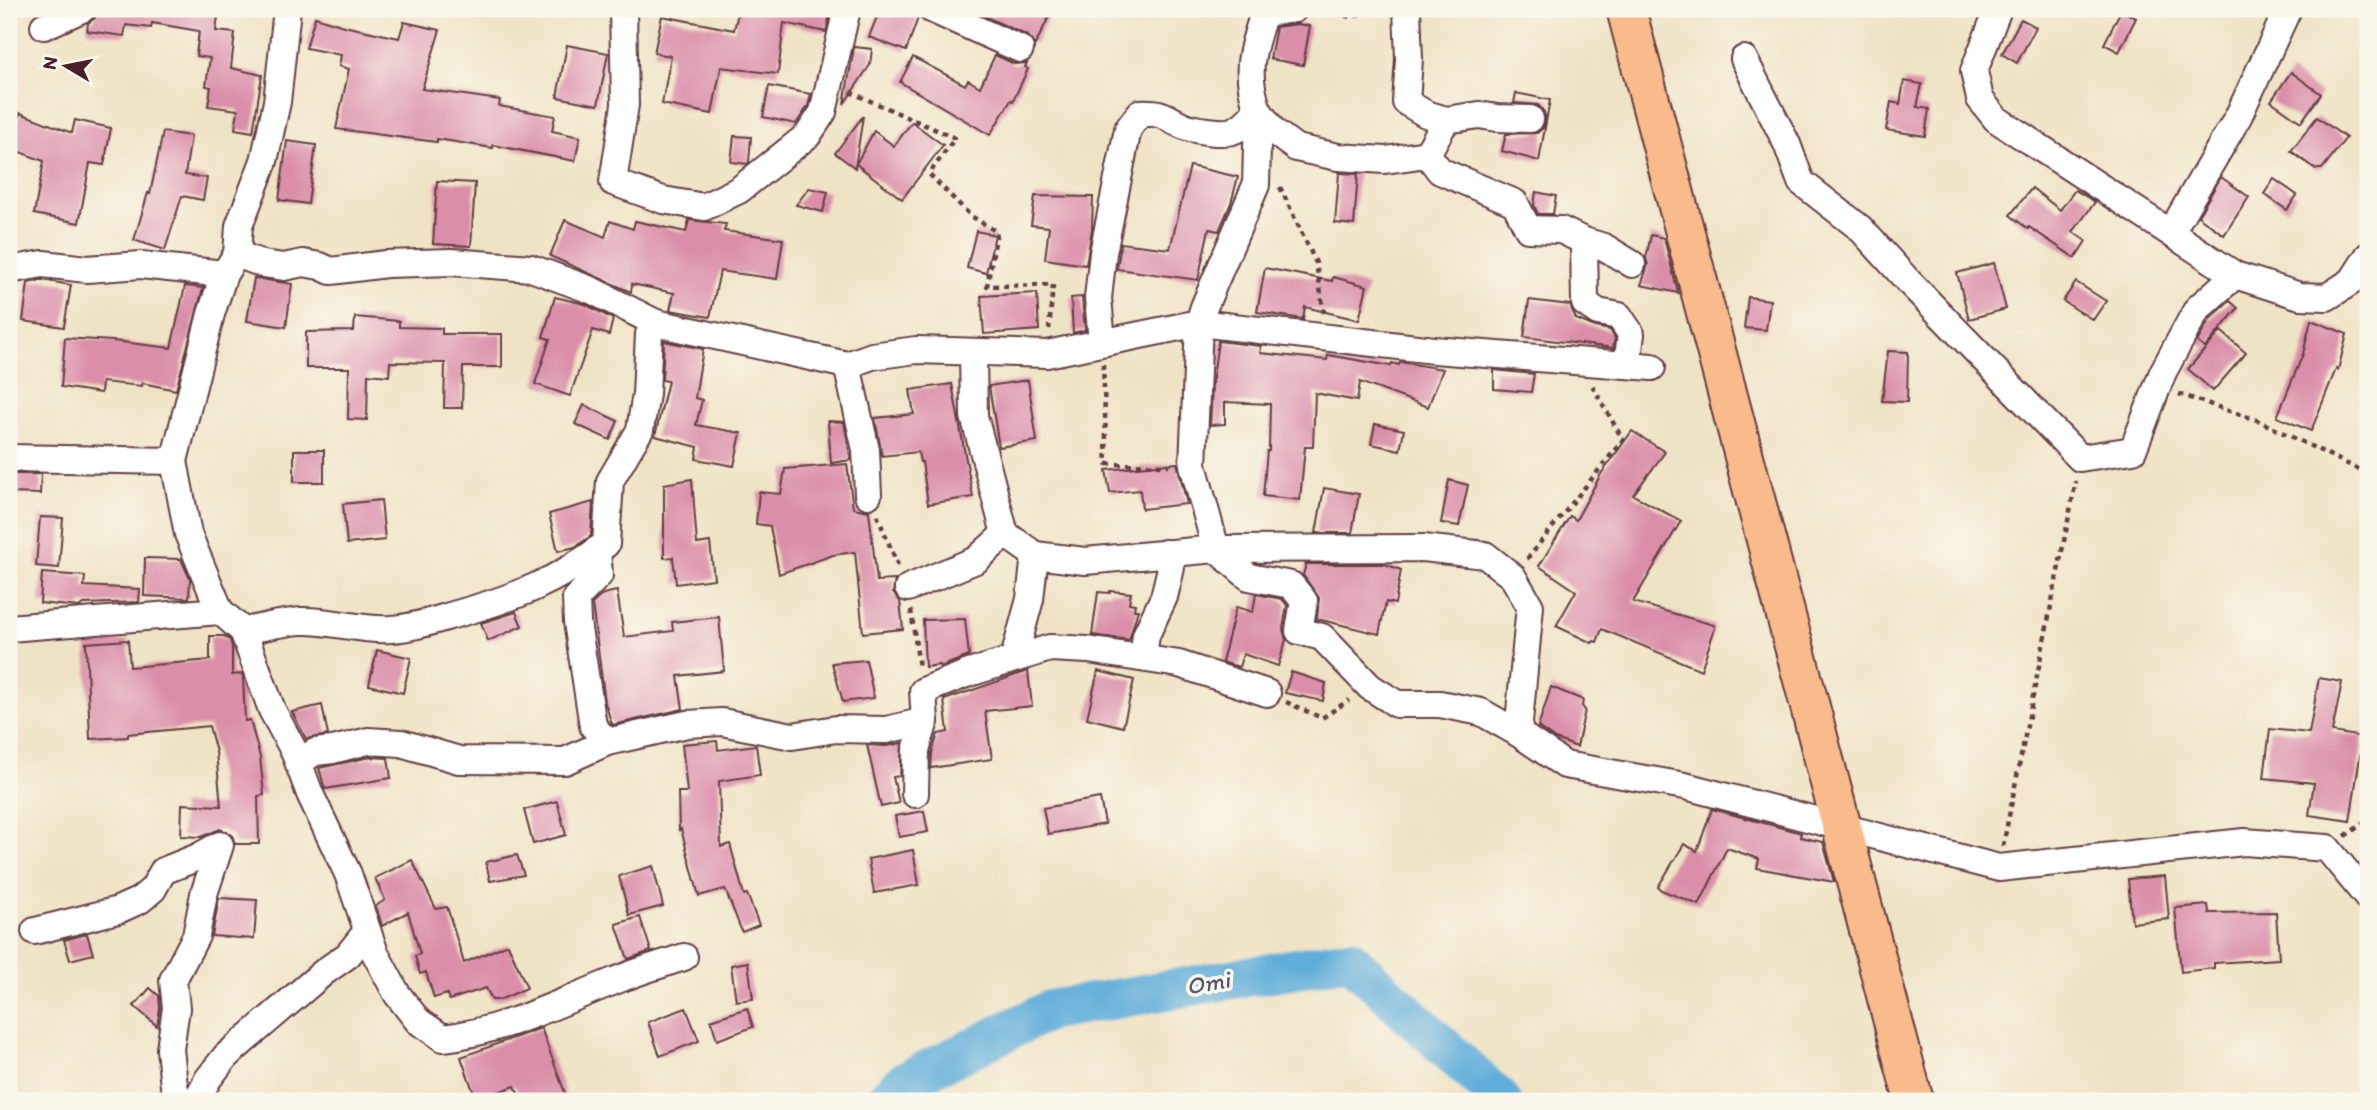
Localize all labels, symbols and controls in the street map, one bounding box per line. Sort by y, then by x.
north arrow [32,32,102,102]
text: N [37,55,62,71]
water label: Omi [1184,964,1235,1001]

